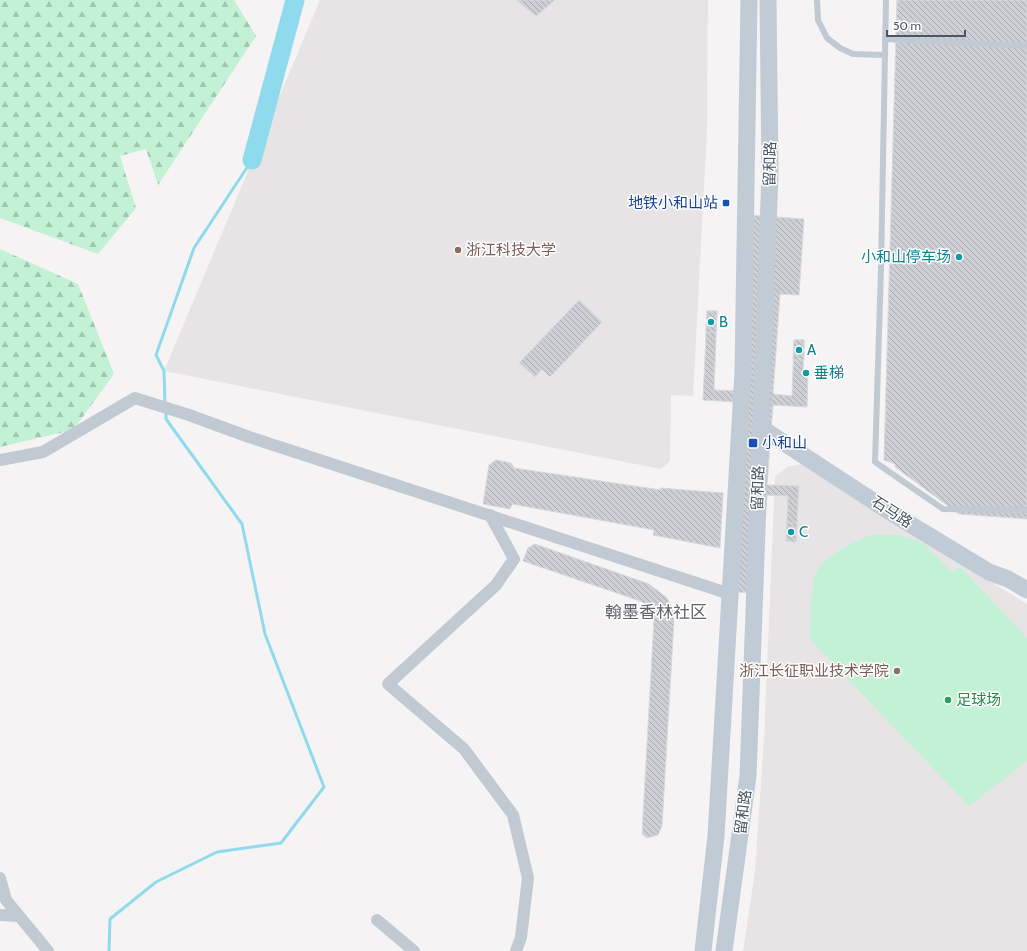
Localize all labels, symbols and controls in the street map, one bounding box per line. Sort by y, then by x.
scale bar [887,12,965,38]
text: 50 m [893,18,921,33]
street label: 留和路 [761,141,779,187]
place label: 地铁小和山站 [628,194,718,212]
marker: 地铁小和山站 [721,198,731,208]
place label: 浙江科技大学 [466,241,556,259]
marker: 浙江科技大学 [453,245,463,255]
place label: 小和山停车场 [861,248,951,266]
marker: 小和山停车场 [954,252,964,262]
place label: B [719,313,728,331]
marker: B [706,317,716,327]
place label: A [807,341,817,359]
marker: A [794,345,804,355]
place label: 垂梯 [814,364,844,382]
marker: 垂梯 [801,368,811,378]
place label: 小和山 [762,434,807,452]
marker: 小和山 [747,437,759,449]
street label: 留和路 [748,465,768,511]
street label: 石马路 [868,492,916,532]
place label: C [799,523,808,541]
marker: C [786,527,796,537]
district label: 翰墨香林社区 [605,602,707,622]
place label: 浙江长征职业技术学院 [739,662,889,680]
marker: 浙江长征职业技术学院 [892,666,902,676]
place label: 足球场 [956,691,1001,709]
marker: 足球场 [943,695,953,705]
street label: 留和路 [731,789,755,835]

